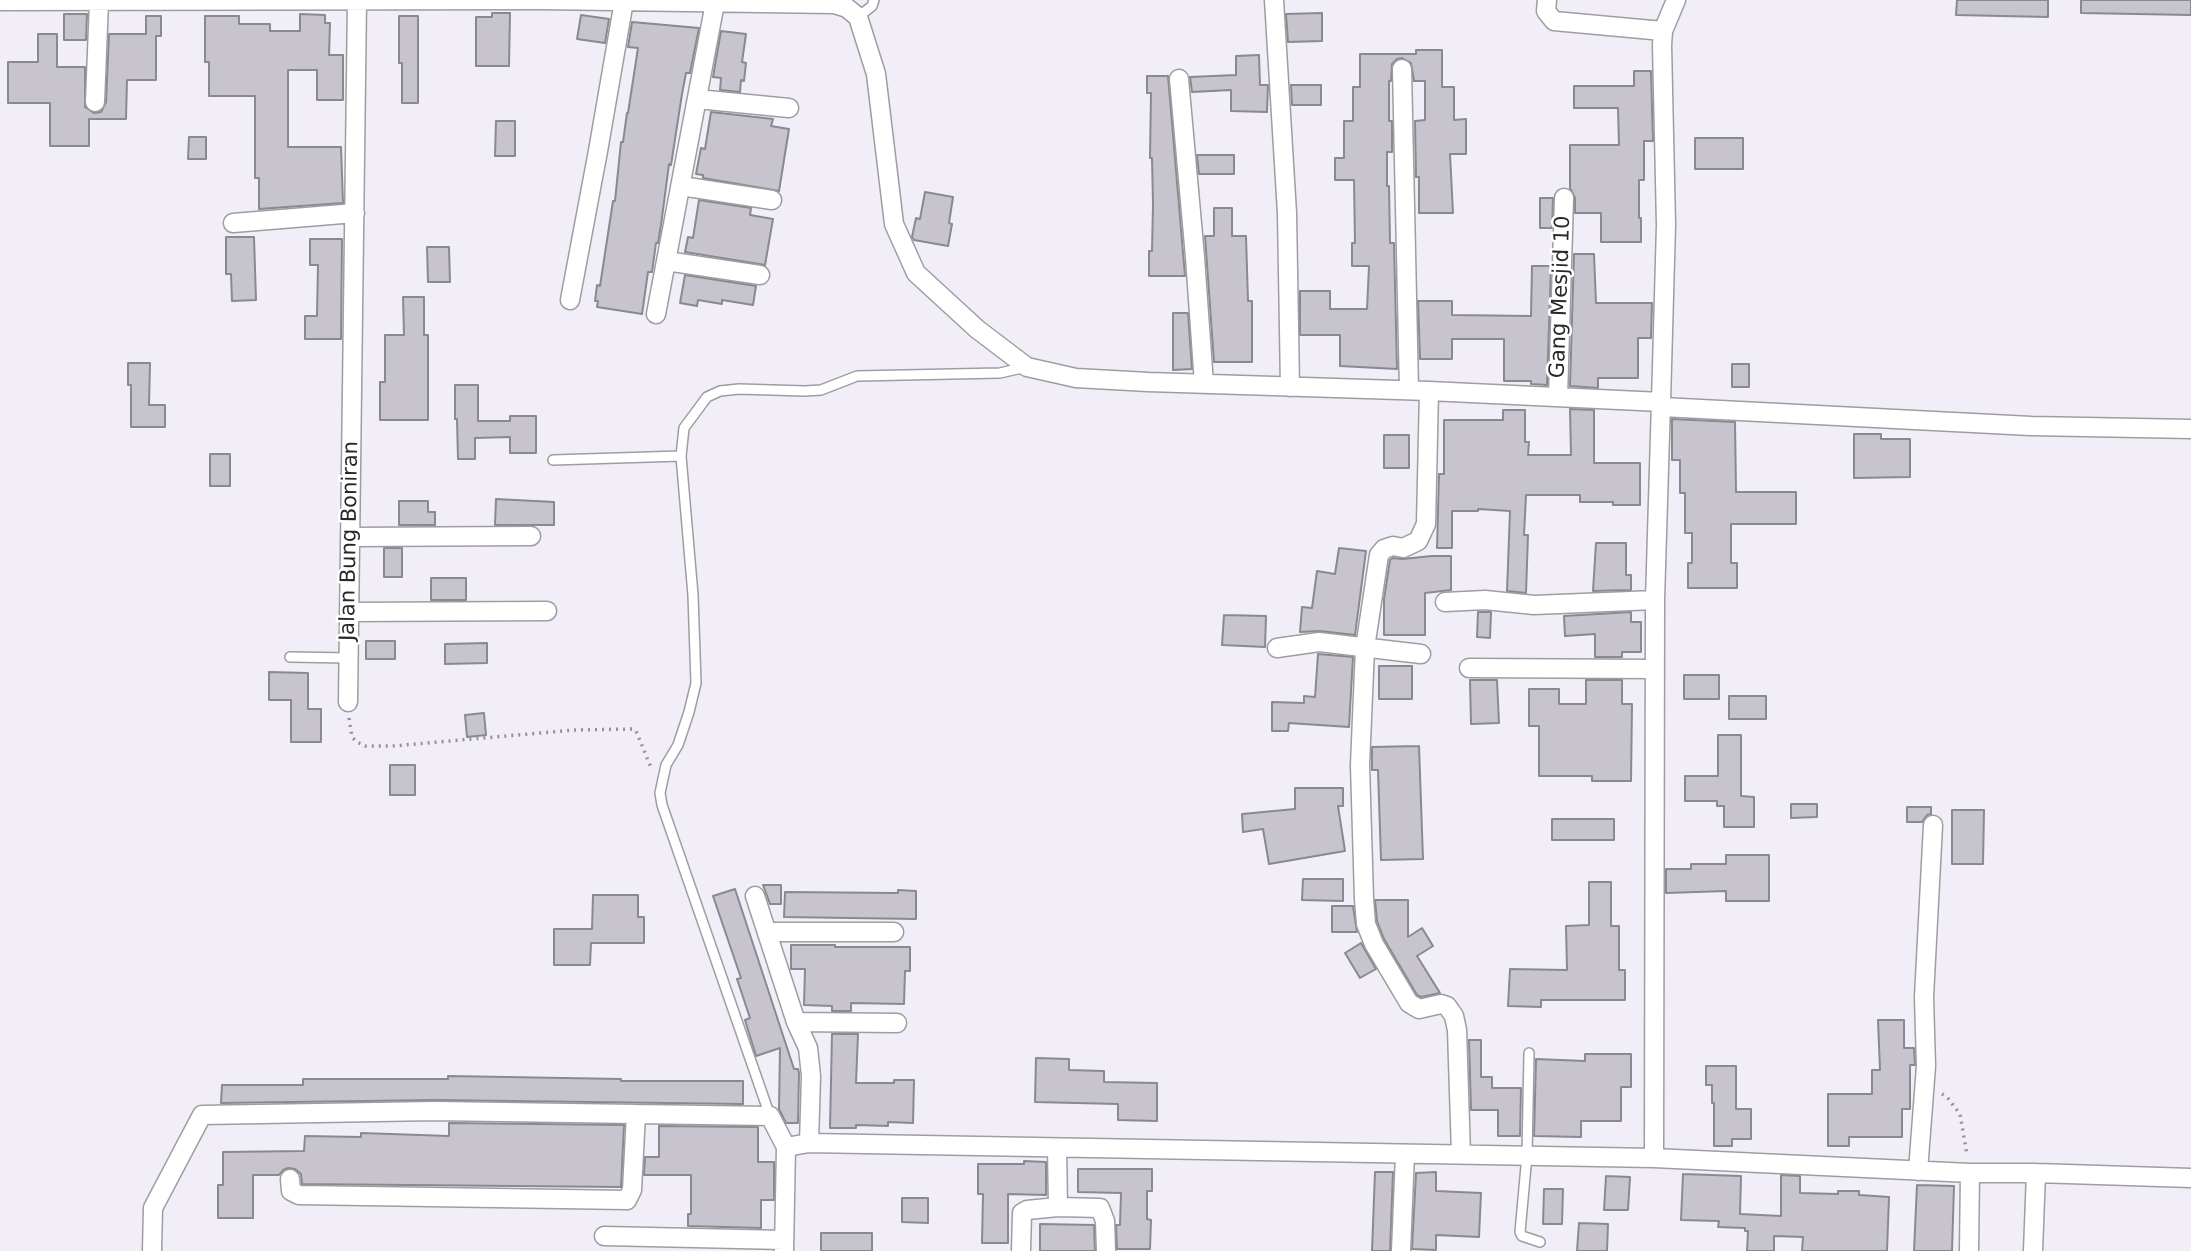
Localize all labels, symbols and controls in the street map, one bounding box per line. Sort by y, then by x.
street label: Gang Mesjid 10 [1546,215,1576,379]
street label: Jalan Bung Boniran [336,441,364,641]

